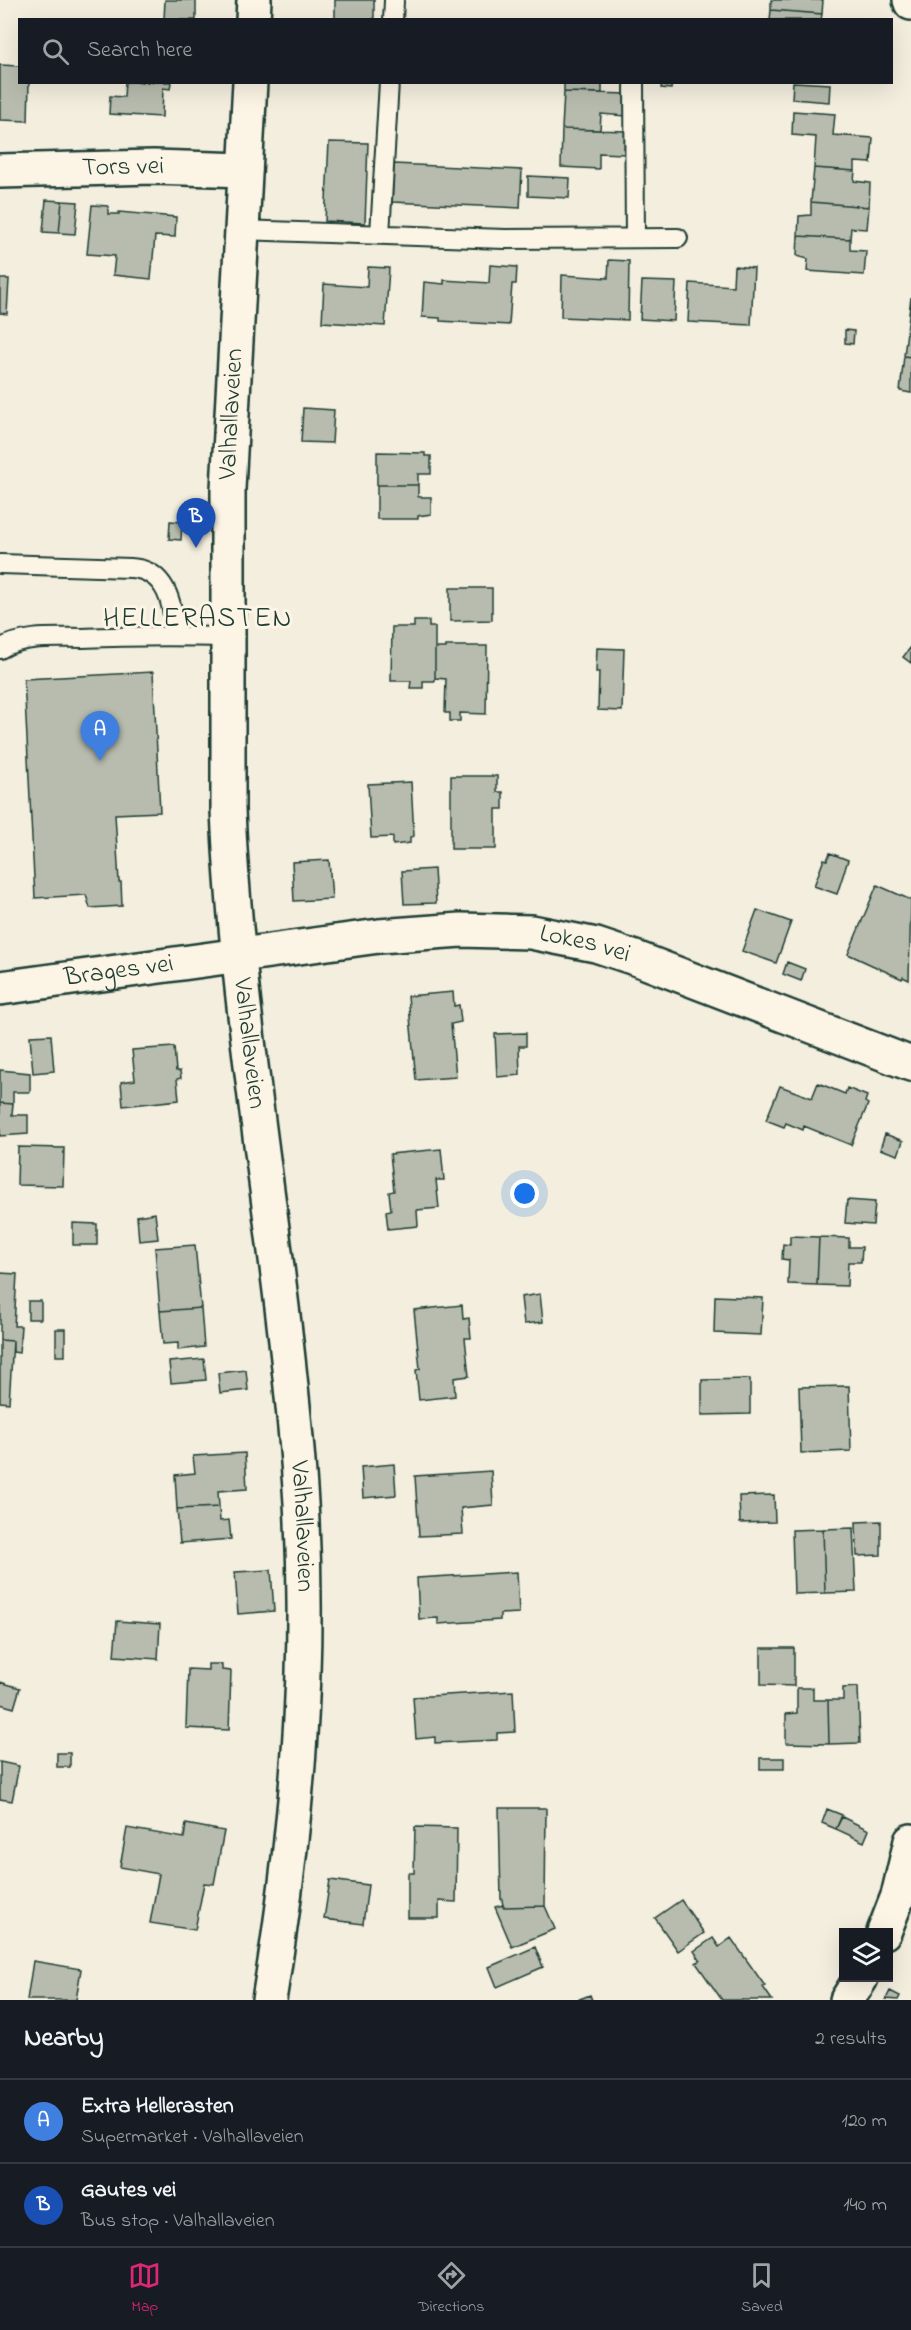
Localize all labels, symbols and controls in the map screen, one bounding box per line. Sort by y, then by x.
search box [18,18,893,84]
icon: search [39,35,72,68]
text: Search here [87,35,192,67]
street label: Tors vei [81,148,165,188]
street label: Valhallaveien [210,347,254,482]
pin: B [176,498,216,548]
district label: HELLERASTEN [103,599,293,640]
pin: A [80,712,120,761]
street label: Lokes vei [536,915,635,974]
street label: Brages vei [61,945,176,998]
street label: Valhallaveien [222,975,275,1111]
your location [510,1179,539,1208]
street label: Valhallaveien [279,1458,323,1592]
map controls [839,1928,893,1982]
button: layers [839,1928,893,1982]
text: Nearby [24,2020,103,2058]
text: 2 results [815,2025,887,2054]
text: Extra Hellerasten [81,2091,234,2123]
text: A [37,2107,50,2136]
text: 120 m [842,2107,887,2136]
text: Supermarket · Valhallaveien [81,2123,304,2152]
text: Gautes vei [81,2175,176,2207]
text: B [37,2191,50,2220]
text: 140 m [843,2191,887,2220]
text: Bus stop · Valhallaveien [81,2207,275,2236]
tab: Map [128,2259,161,2319]
tab: Directions [418,2259,484,2319]
tab: Saved [741,2259,783,2319]

